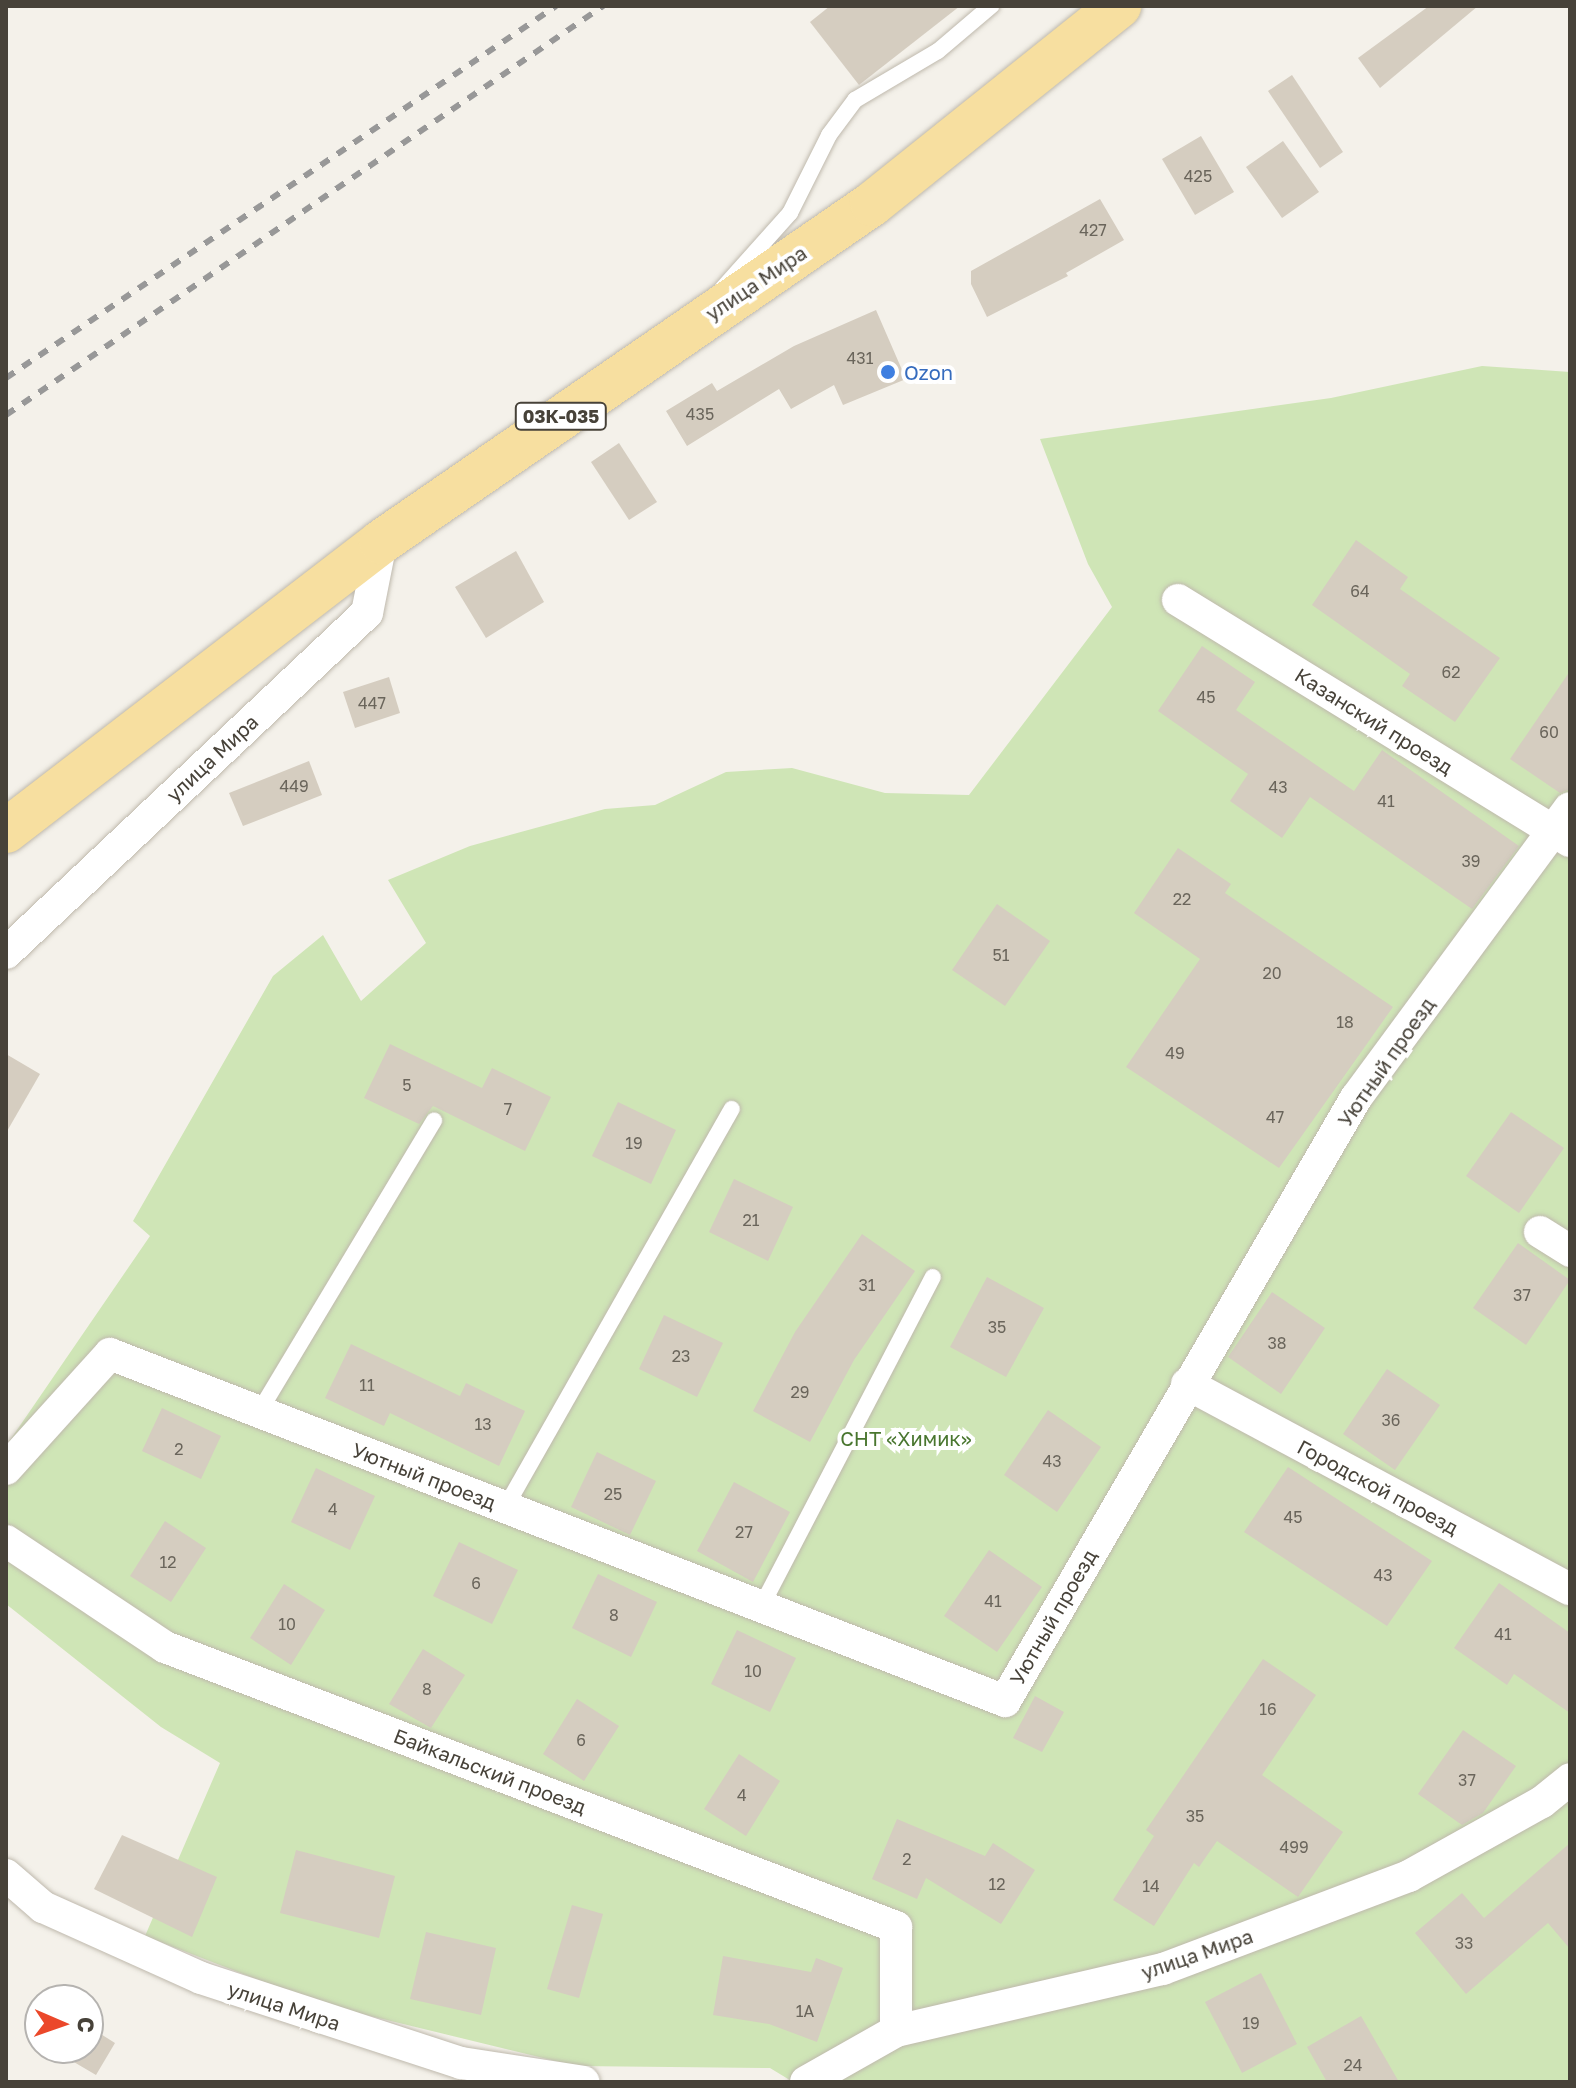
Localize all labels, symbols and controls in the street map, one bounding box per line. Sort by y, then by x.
house number: 425 [1184,166,1212,186]
house number: 427 [1079,220,1107,240]
street label: улица Мира [701,240,811,326]
house number: 431 [847,348,873,368]
place label: Ozon [904,360,953,384]
marker: Ozon [879,363,897,381]
road number: 03К-035 [513,402,609,430]
house number: 435 [686,404,714,424]
house number: 64 [1350,581,1370,601]
house number: 62 [1442,662,1460,682]
street label: Казанский проезд [1291,663,1457,779]
house number: 45 [1196,687,1216,707]
house number: 447 [358,693,386,713]
street label: улица Мира [161,709,263,807]
house number: 60 [1539,722,1559,742]
house number: 449 [279,776,309,796]
house number: 43 [1268,777,1288,797]
house number: 41 [1377,791,1395,811]
house number: 39 [1461,851,1481,871]
house number: 22 [1173,889,1191,909]
house number: 51 [992,945,1010,965]
house number: 20 [1262,963,1282,983]
street label: Уютный проезд [1333,993,1439,1131]
house number: 18 [1336,1012,1354,1032]
house number: 49 [1165,1043,1185,1063]
house number: 5 [402,1075,412,1095]
house number: 7 [504,1099,512,1119]
house number: 47 [1266,1107,1284,1127]
house number: 19 [625,1133,643,1153]
house number: 21 [742,1210,760,1230]
house number: 31 [858,1275,876,1295]
house number: 37 [1513,1285,1531,1305]
house number: 35 [988,1317,1006,1337]
house number: 38 [1267,1333,1287,1353]
house number: 23 [672,1346,690,1366]
house number: 11 [359,1375,375,1395]
house number: 29 [791,1382,809,1402]
house number: 36 [1381,1410,1401,1430]
house number: 13 [474,1414,492,1434]
park label: СНТ «Химик» [840,1426,972,1450]
street label: Городской проезд [1293,1434,1463,1540]
street label: Уютный проезд [349,1438,499,1514]
house number: 2 [174,1439,184,1459]
house number: 43 [1042,1451,1062,1471]
house number: 25 [604,1484,622,1504]
house number: 4 [328,1499,338,1519]
house number: 45 [1283,1507,1303,1527]
house number: 27 [735,1522,753,1542]
street label: Уютный проезд [1005,1545,1101,1689]
house number: 12 [159,1552,177,1572]
house number: 43 [1373,1565,1393,1585]
house number: 6 [471,1573,481,1593]
house number: 41 [984,1591,1002,1611]
house number: 8 [609,1605,619,1625]
house number: 10 [278,1614,296,1634]
house number: 41 [1494,1624,1512,1644]
house number: 10 [744,1661,762,1681]
house number: 8 [422,1679,432,1699]
house number: 16 [1259,1699,1277,1719]
street label: Байкальский проезд [390,1723,590,1819]
house number: 6 [576,1730,586,1750]
house number: 37 [1458,1770,1476,1790]
house number: 4 [737,1785,747,1805]
house number: 35 [1186,1806,1204,1826]
house number: 499 [1279,1837,1309,1857]
house number: 2 [902,1849,912,1869]
house number: 12 [988,1874,1006,1894]
house number: 14 [1142,1876,1160,1896]
street label: улица Мира [1138,1924,1256,1984]
house number: 33 [1455,1933,1473,1953]
street label: улица Мира [225,1977,343,2035]
north arrow [24,1984,104,2064]
house number: 1А [796,2001,814,2021]
house number: 19 [1242,2013,1260,2033]
text: С [73,2017,100,2033]
house number: 24 [1343,2055,1363,2075]

